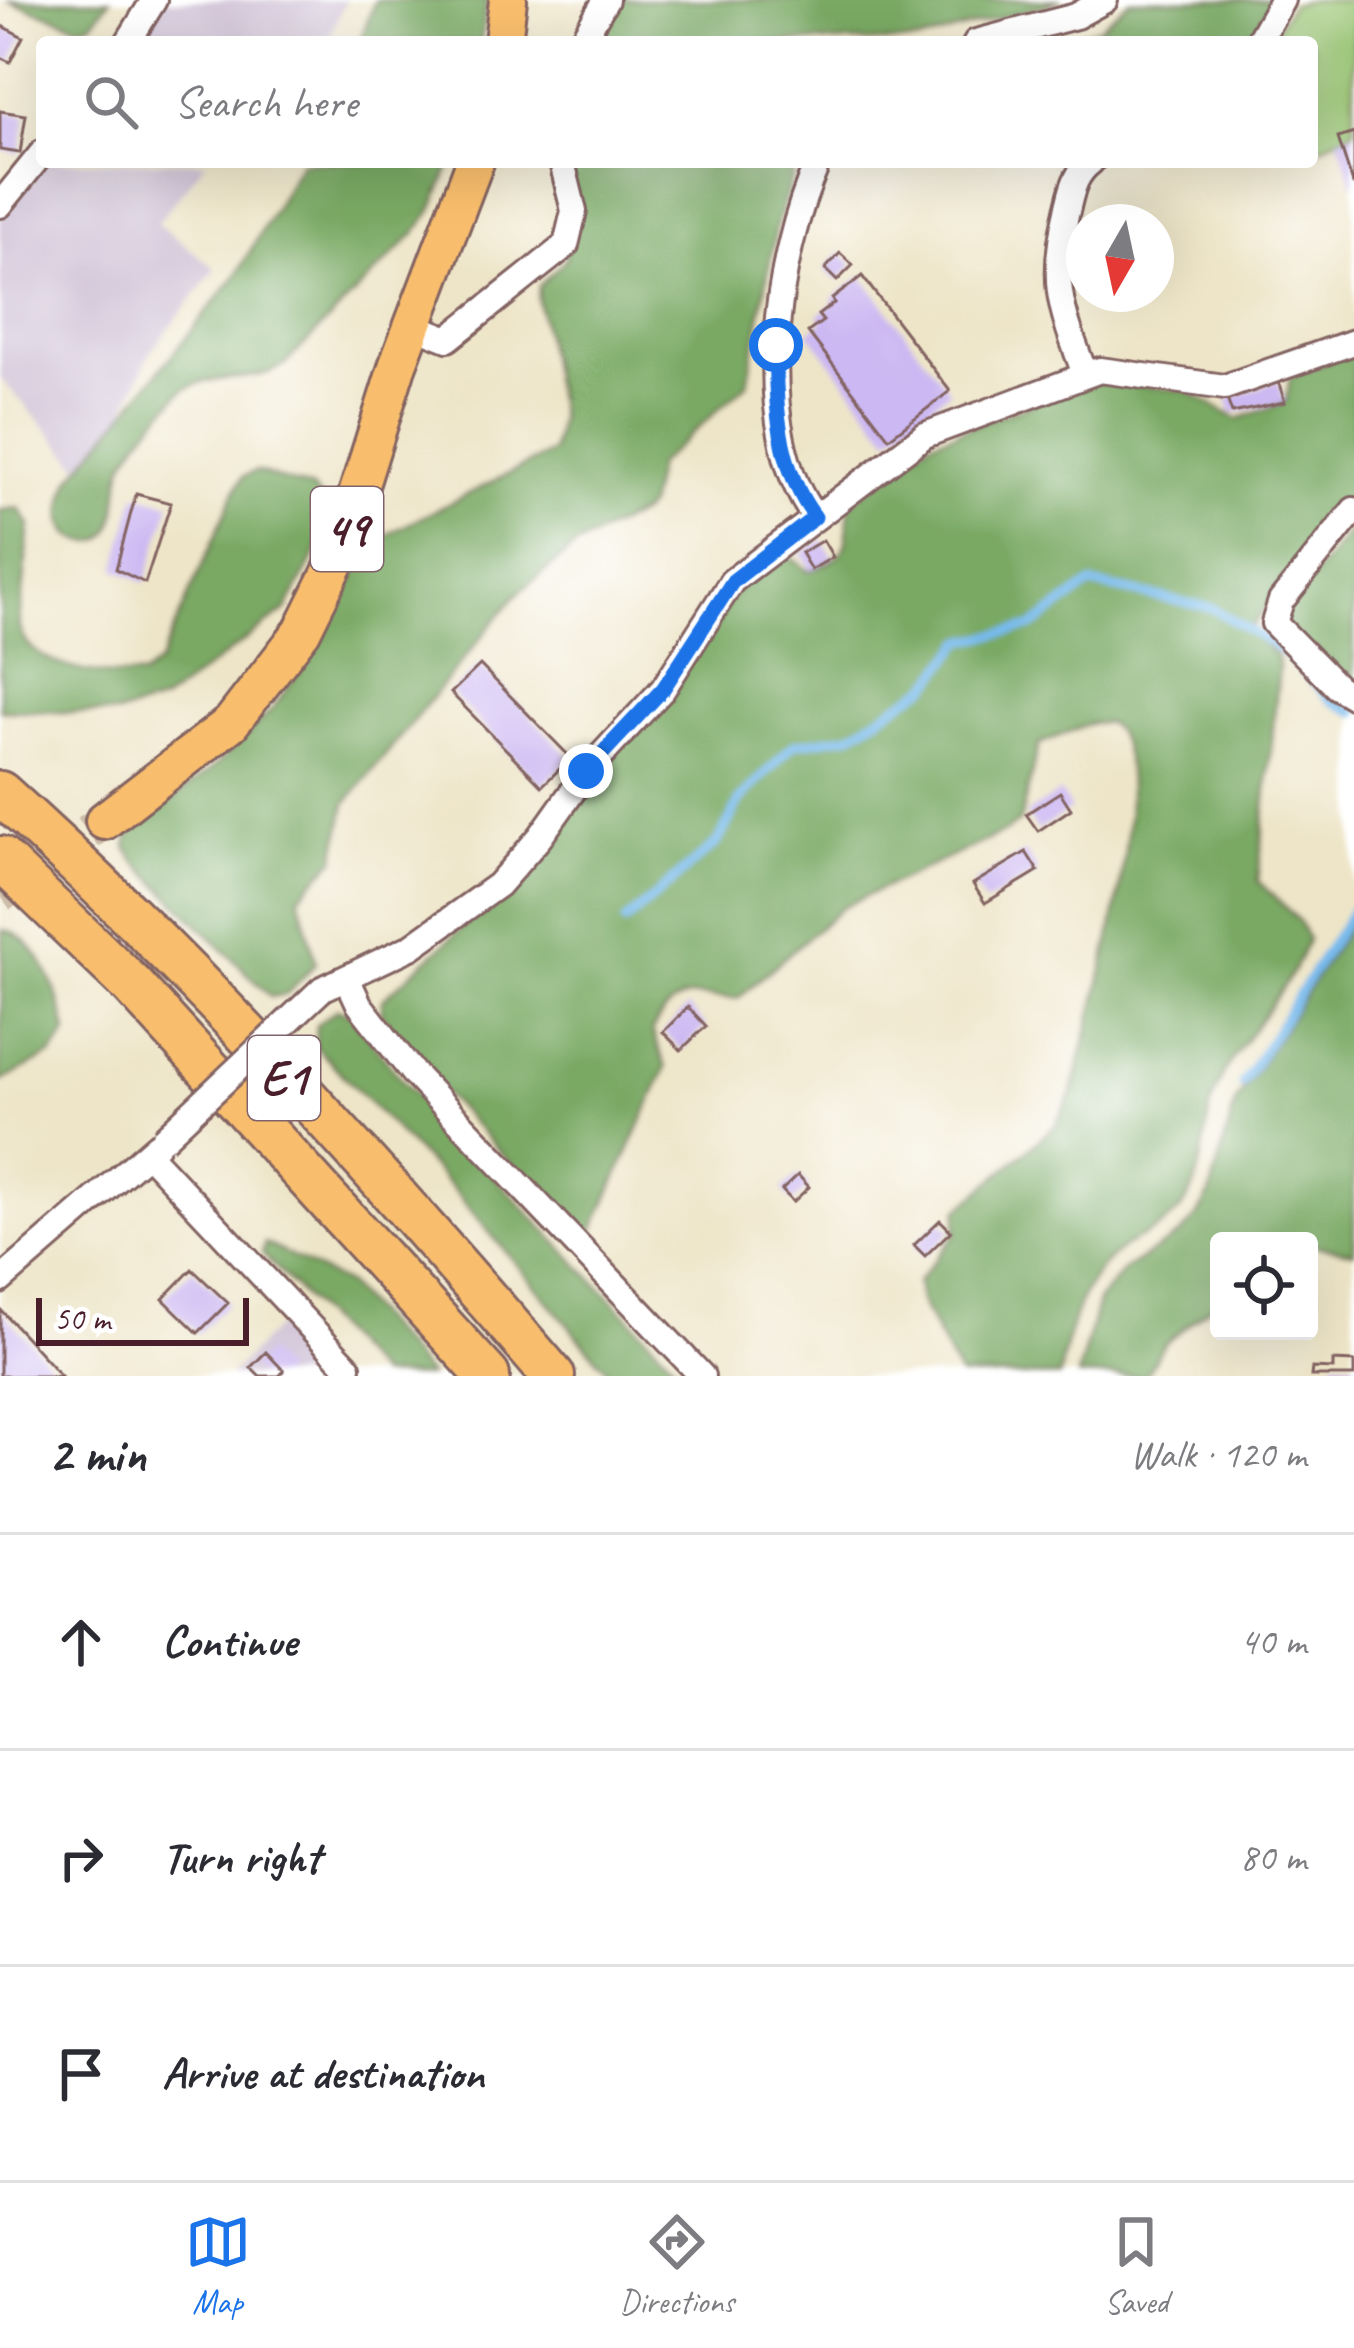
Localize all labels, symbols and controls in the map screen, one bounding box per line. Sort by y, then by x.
search box [36,36,1318,168]
icon: search [78,69,144,135]
text: Search here [174,74,357,131]
north arrow [1066,204,1174,312]
route start [749,318,803,372]
road number: 49 [311,487,383,571]
route end [559,744,613,798]
road number: E1 [248,1036,320,1120]
map controls [1210,1232,1318,1340]
button: locate [1210,1232,1318,1340]
scale bar [36,1292,249,1345]
text: 50 m [54,1298,110,1340]
text: 2 min [48,1422,146,1486]
text: Walk · 120 m [1130,1430,1306,1479]
icon: ahead [48,1609,114,1675]
text: Continue [162,1613,296,1670]
text: 40 m [1240,1617,1306,1666]
icon: right [48,1825,114,1891]
text: Turn right [162,1829,320,1886]
text: 80 m [1240,1833,1306,1882]
icon: arrive [48,2041,114,2107]
text: Arrive at destination [162,2045,484,2102]
tab: Map [185,2209,251,2323]
tab: Directions [620,2209,734,2323]
tab: Saved [1103,2209,1169,2323]

